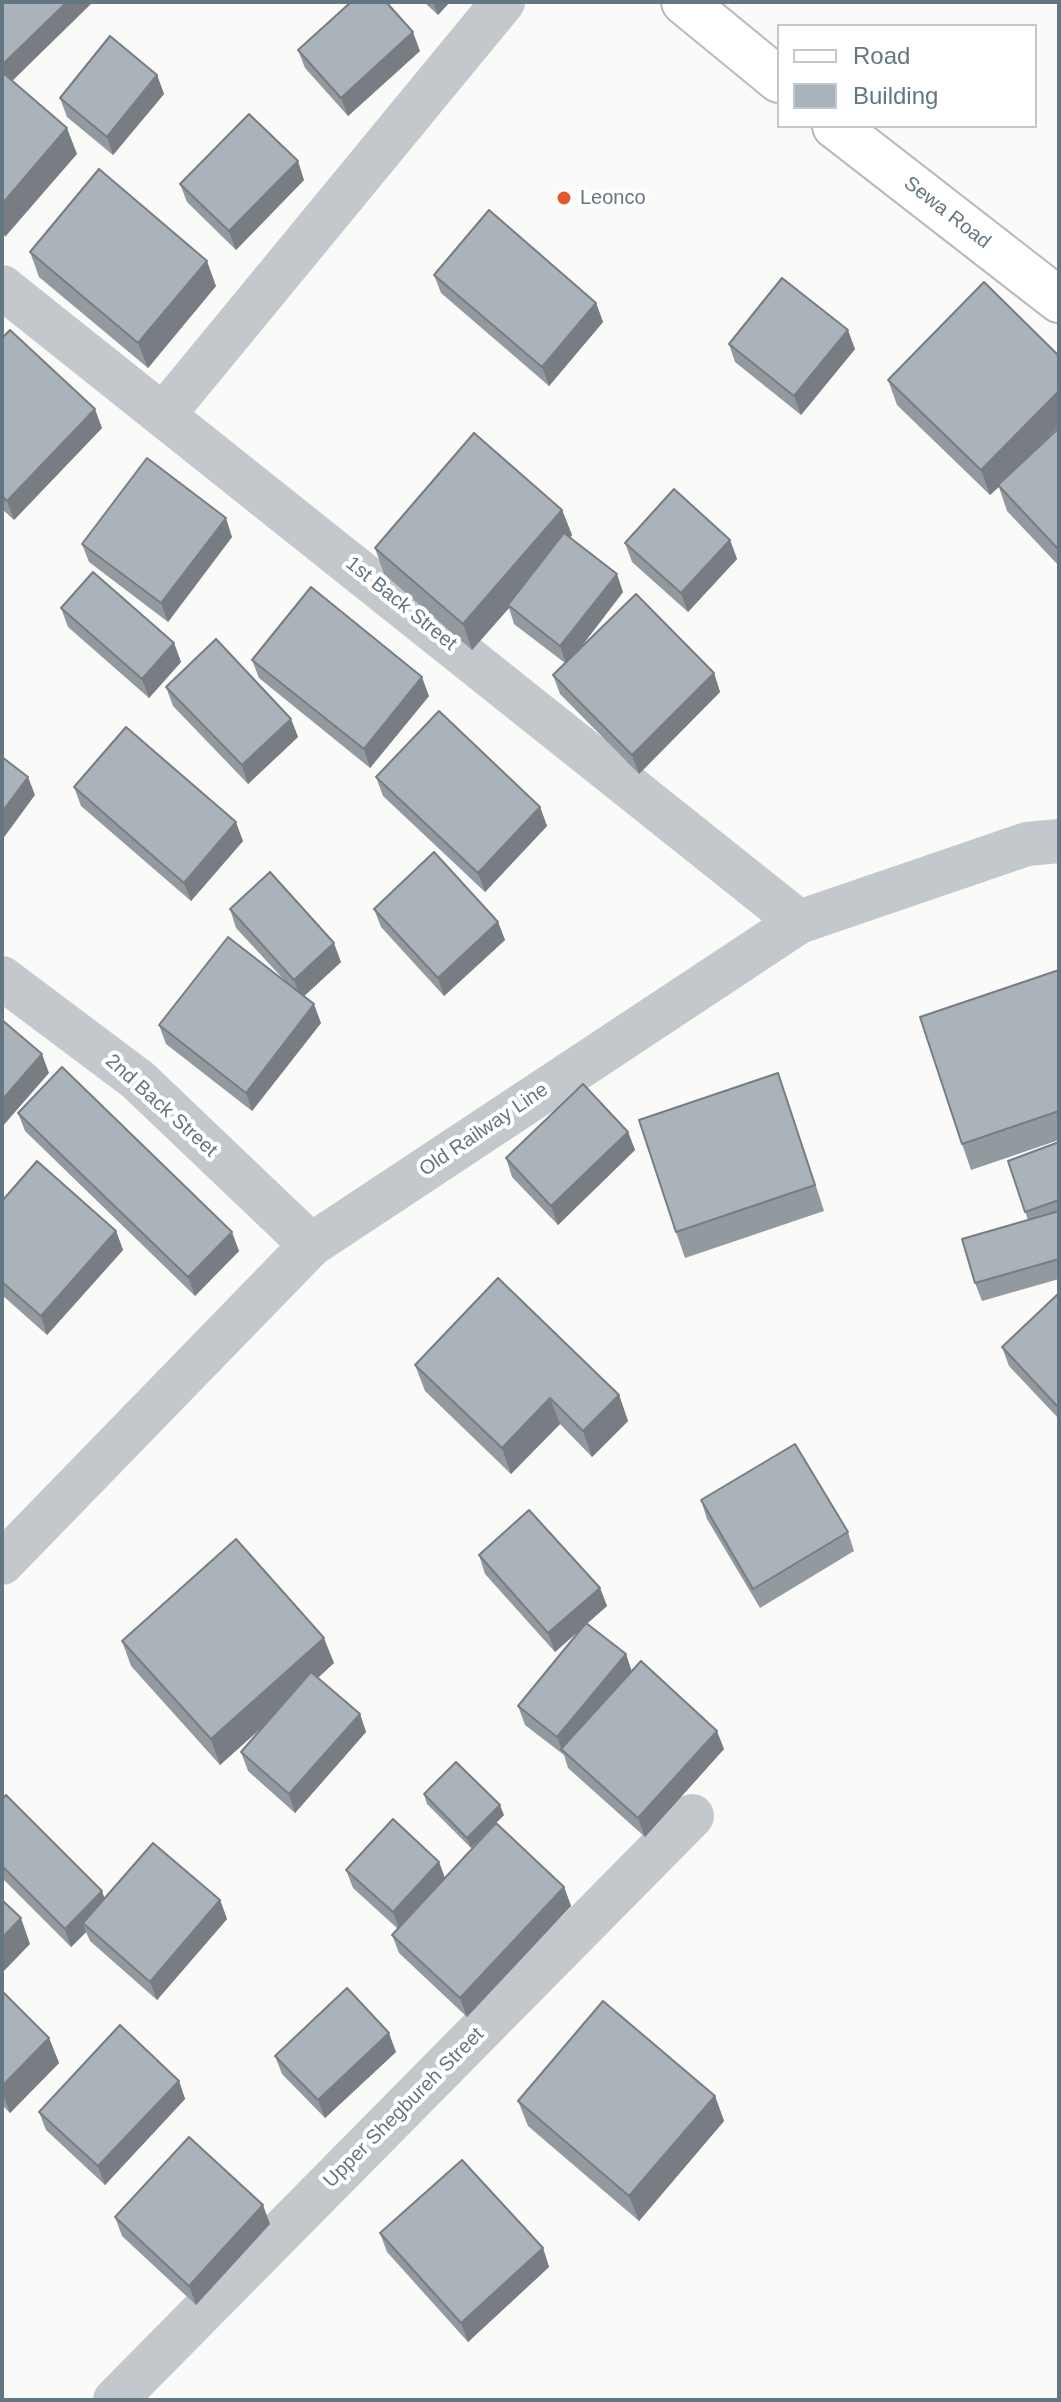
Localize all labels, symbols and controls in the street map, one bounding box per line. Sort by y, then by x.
legend [777,24,1037,128]
text: Road [853,42,910,69]
text: Building [853,82,938,109]
street label: Sewa Road [899,172,995,254]
place label: Leonco [580,186,646,210]
marker: Leonco [555,189,573,207]
street label: 1st Back Street [341,552,461,656]
street label: 2nd Back Street [100,1049,222,1163]
street label: Old Railway Line [415,1078,553,1182]
street label: Upper Shegbureh Street [319,2023,489,2193]

